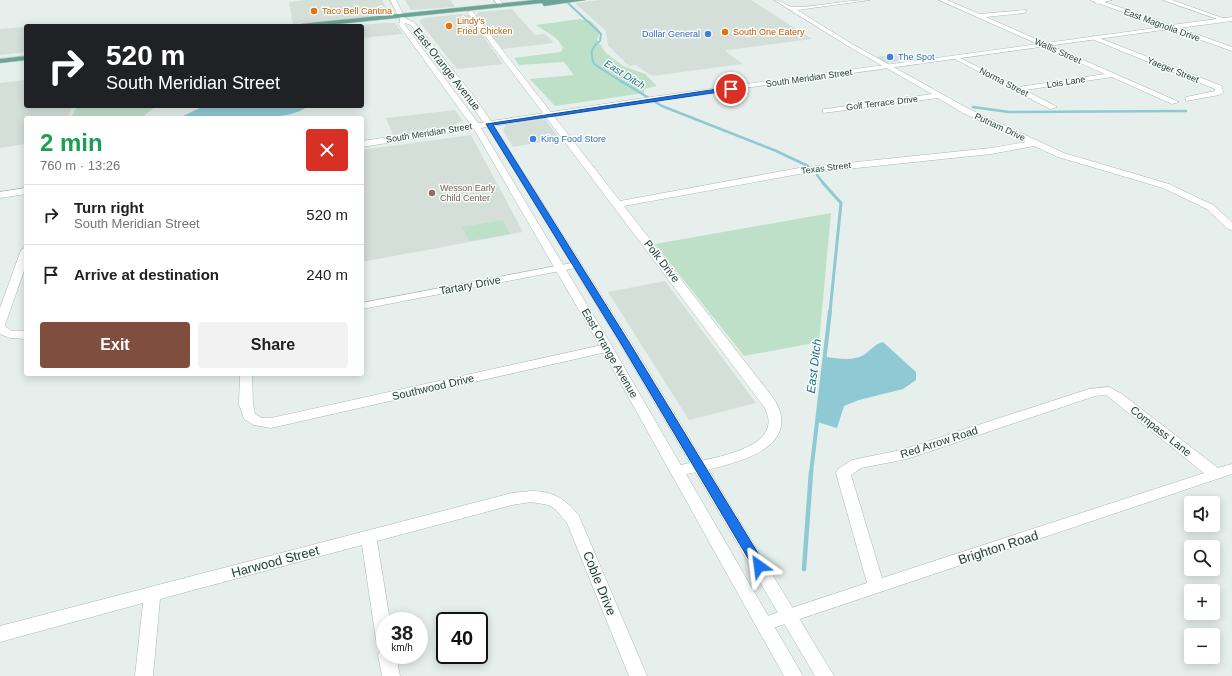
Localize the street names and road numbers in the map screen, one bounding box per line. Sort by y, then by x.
street label: East Magnolia Drive [1122,7,1202,43]
street label: East Orange Avenue [411,25,483,113]
street label: Wallis Street [1033,36,1083,66]
street label: Yaeger Street [1146,55,1201,85]
street label: Norma Street [978,65,1031,99]
street label: South Meridian Street [765,67,853,89]
street label: Lois Lane [1046,74,1086,90]
street label: Golf Terrace Drive [845,94,919,112]
street label: Putnam Drive [973,111,1027,143]
street label: South Meridian Street [385,121,473,145]
street label: Texas Street [801,160,852,176]
street label: Polk Drive [642,238,682,284]
street label: Tartary Drive [438,273,502,297]
street label: East Orange Avenue [579,306,641,400]
street label: Southwood Drive [391,372,475,402]
street label: Compass Lane [1128,403,1194,459]
street label: Red Arrow Road [899,424,979,460]
street label: Brighton Road [956,527,1040,567]
street label: Harwood Street [230,542,321,580]
street label: Coble Drive [580,549,619,617]

